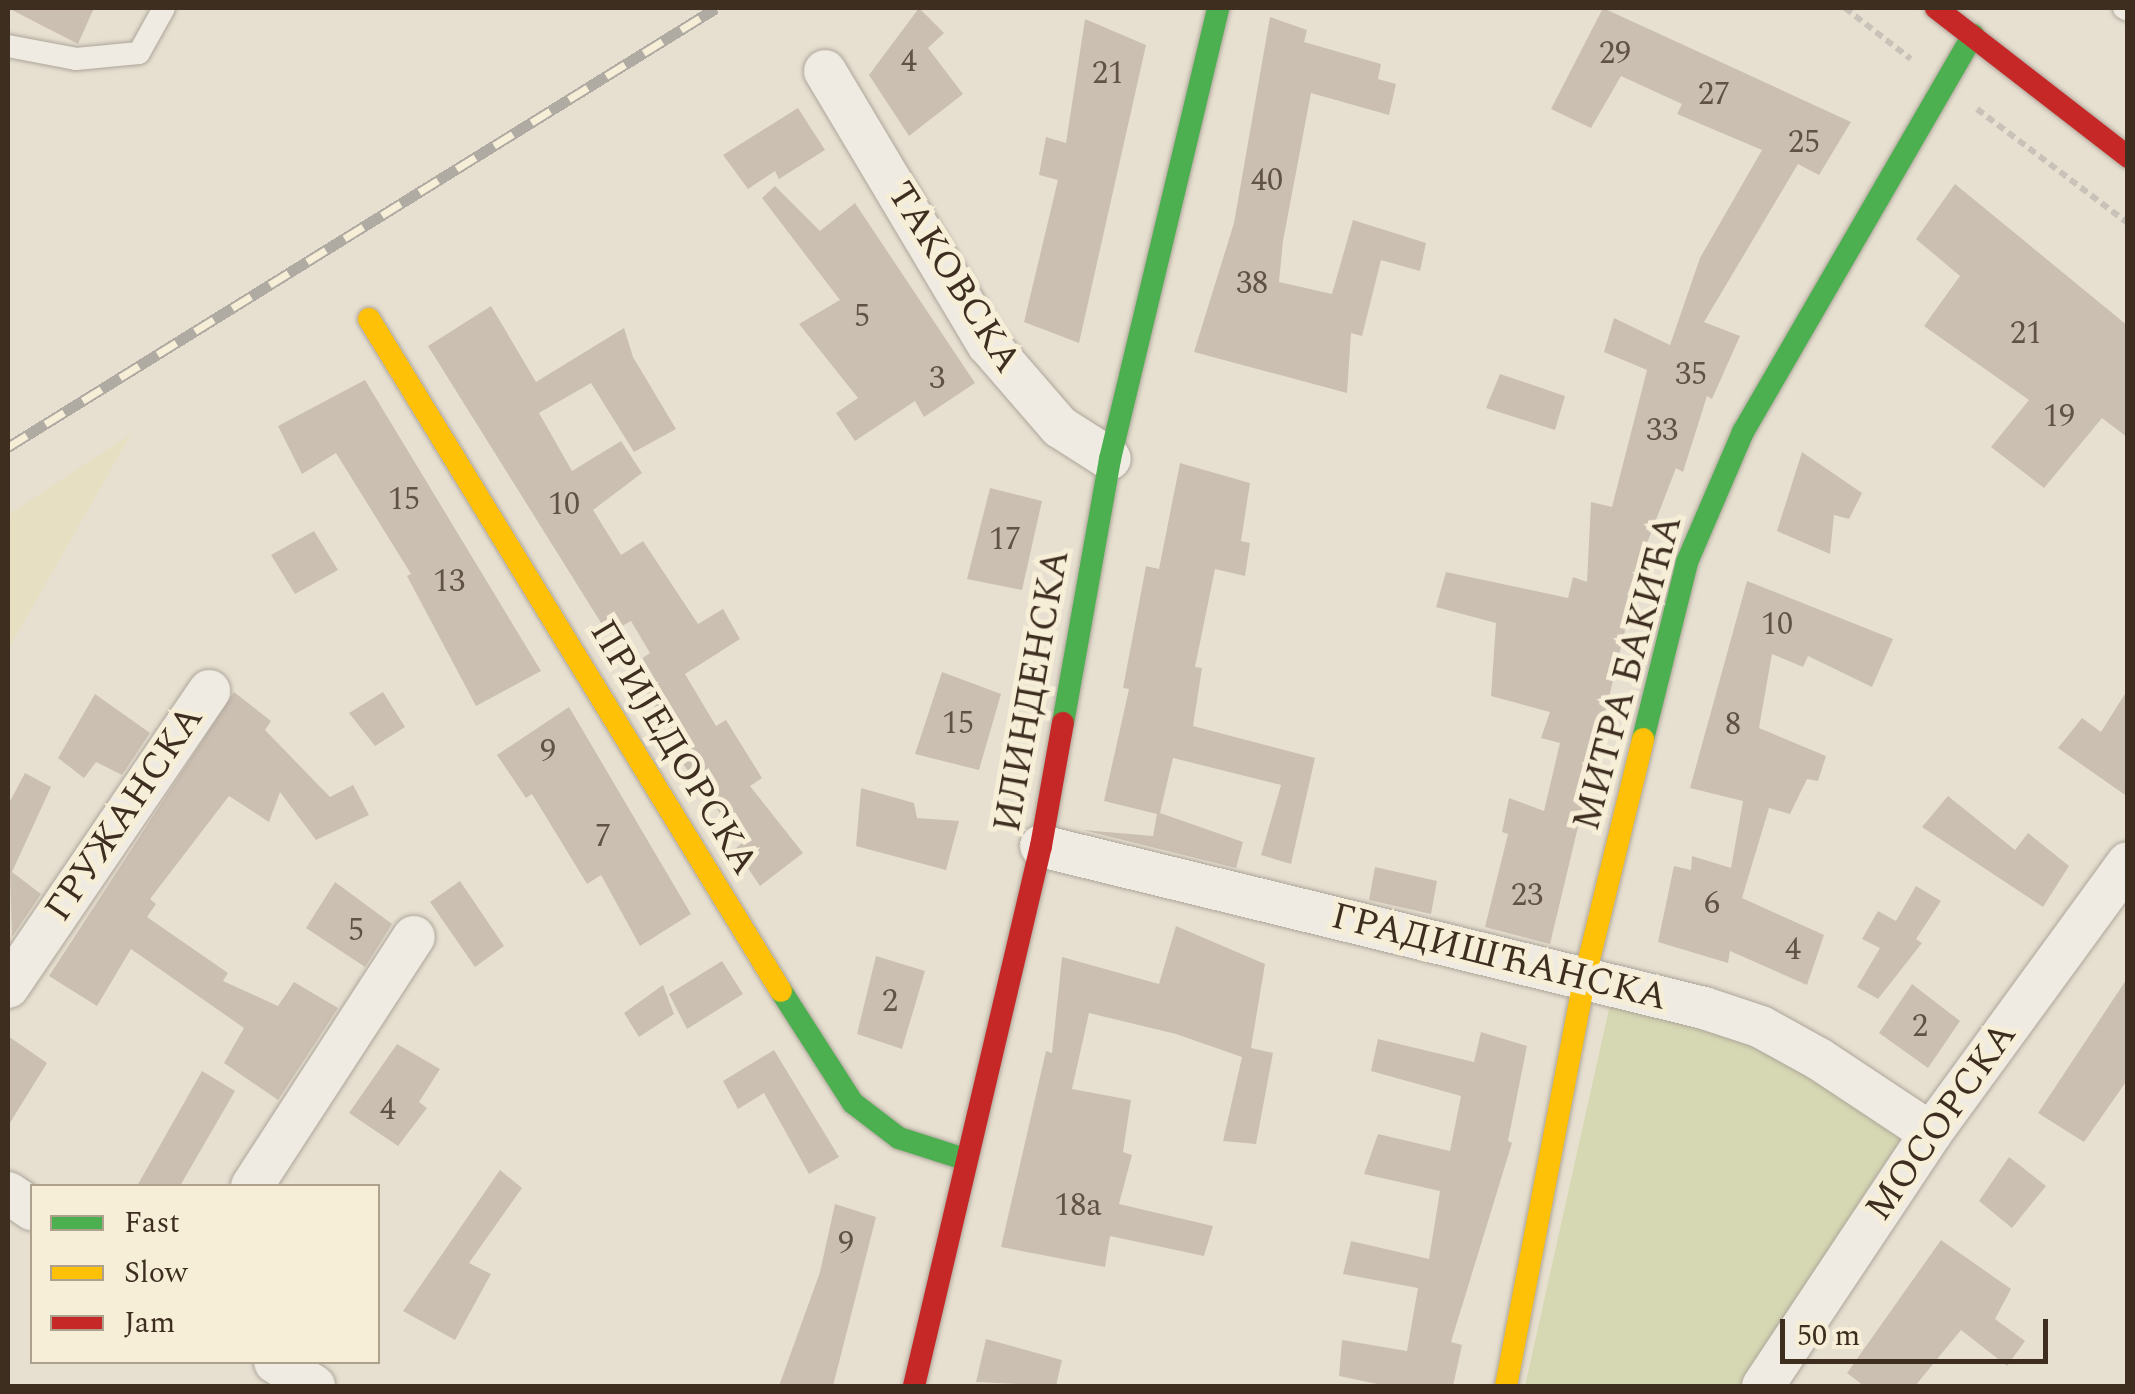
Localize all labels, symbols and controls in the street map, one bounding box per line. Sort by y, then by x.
house number: 29 [1599,35,1631,73]
house number: 4 [901,43,917,81]
house number: 21 [1092,55,1124,93]
house number: 27 [1698,76,1730,114]
house number: 25 [1788,124,1820,162]
house number: 40 [1251,162,1283,200]
street label: ТАКОВСКА [876,174,1030,382]
house number: 38 [1236,265,1268,303]
house number: 5 [854,298,870,336]
house number: 21 [2010,315,2042,353]
house number: 35 [1675,356,1707,394]
house number: 3 [929,360,945,398]
house number: 19 [2043,398,2075,436]
house number: 33 [1646,412,1678,450]
house number: 15 [388,481,420,519]
house number: 10 [548,486,580,524]
street label: МИТРА БАКИЋА [1565,510,1693,836]
house number: 17 [989,521,1021,559]
street label: ИЛИНДЕНСКА [986,546,1080,836]
house number: 13 [433,563,465,601]
house number: 10 [1761,606,1793,644]
street label: ПРИЈЕДОРСКА [579,612,767,884]
street label: ГРУЖАНСКА [36,698,214,930]
house number: 15 [942,705,974,743]
house number: 8 [1725,706,1741,744]
house number: 9 [540,733,556,771]
house number: 7 [595,818,611,856]
house number: 23 [1511,877,1543,915]
house number: 6 [1704,885,1720,923]
street label: ГРАДИШЋАНСКА [1326,894,1672,1022]
house number: 5 [348,912,364,950]
house number: 4 [1785,931,1801,969]
house number: 2 [882,983,898,1021]
house number: 2 [1912,1008,1928,1046]
street label: МОСОРСКА [1857,1014,2027,1230]
house number: 4 [380,1091,396,1129]
legend [30,1184,380,1364]
house number: 18a [1054,1187,1102,1225]
text: Fast [124,1200,180,1246]
house number: 9 [838,1225,854,1263]
text: Slow [124,1250,188,1296]
scale bar [1785,1299,2052,1361]
text: Jam [124,1300,175,1346]
text: 50 m [1797,1313,1860,1359]

